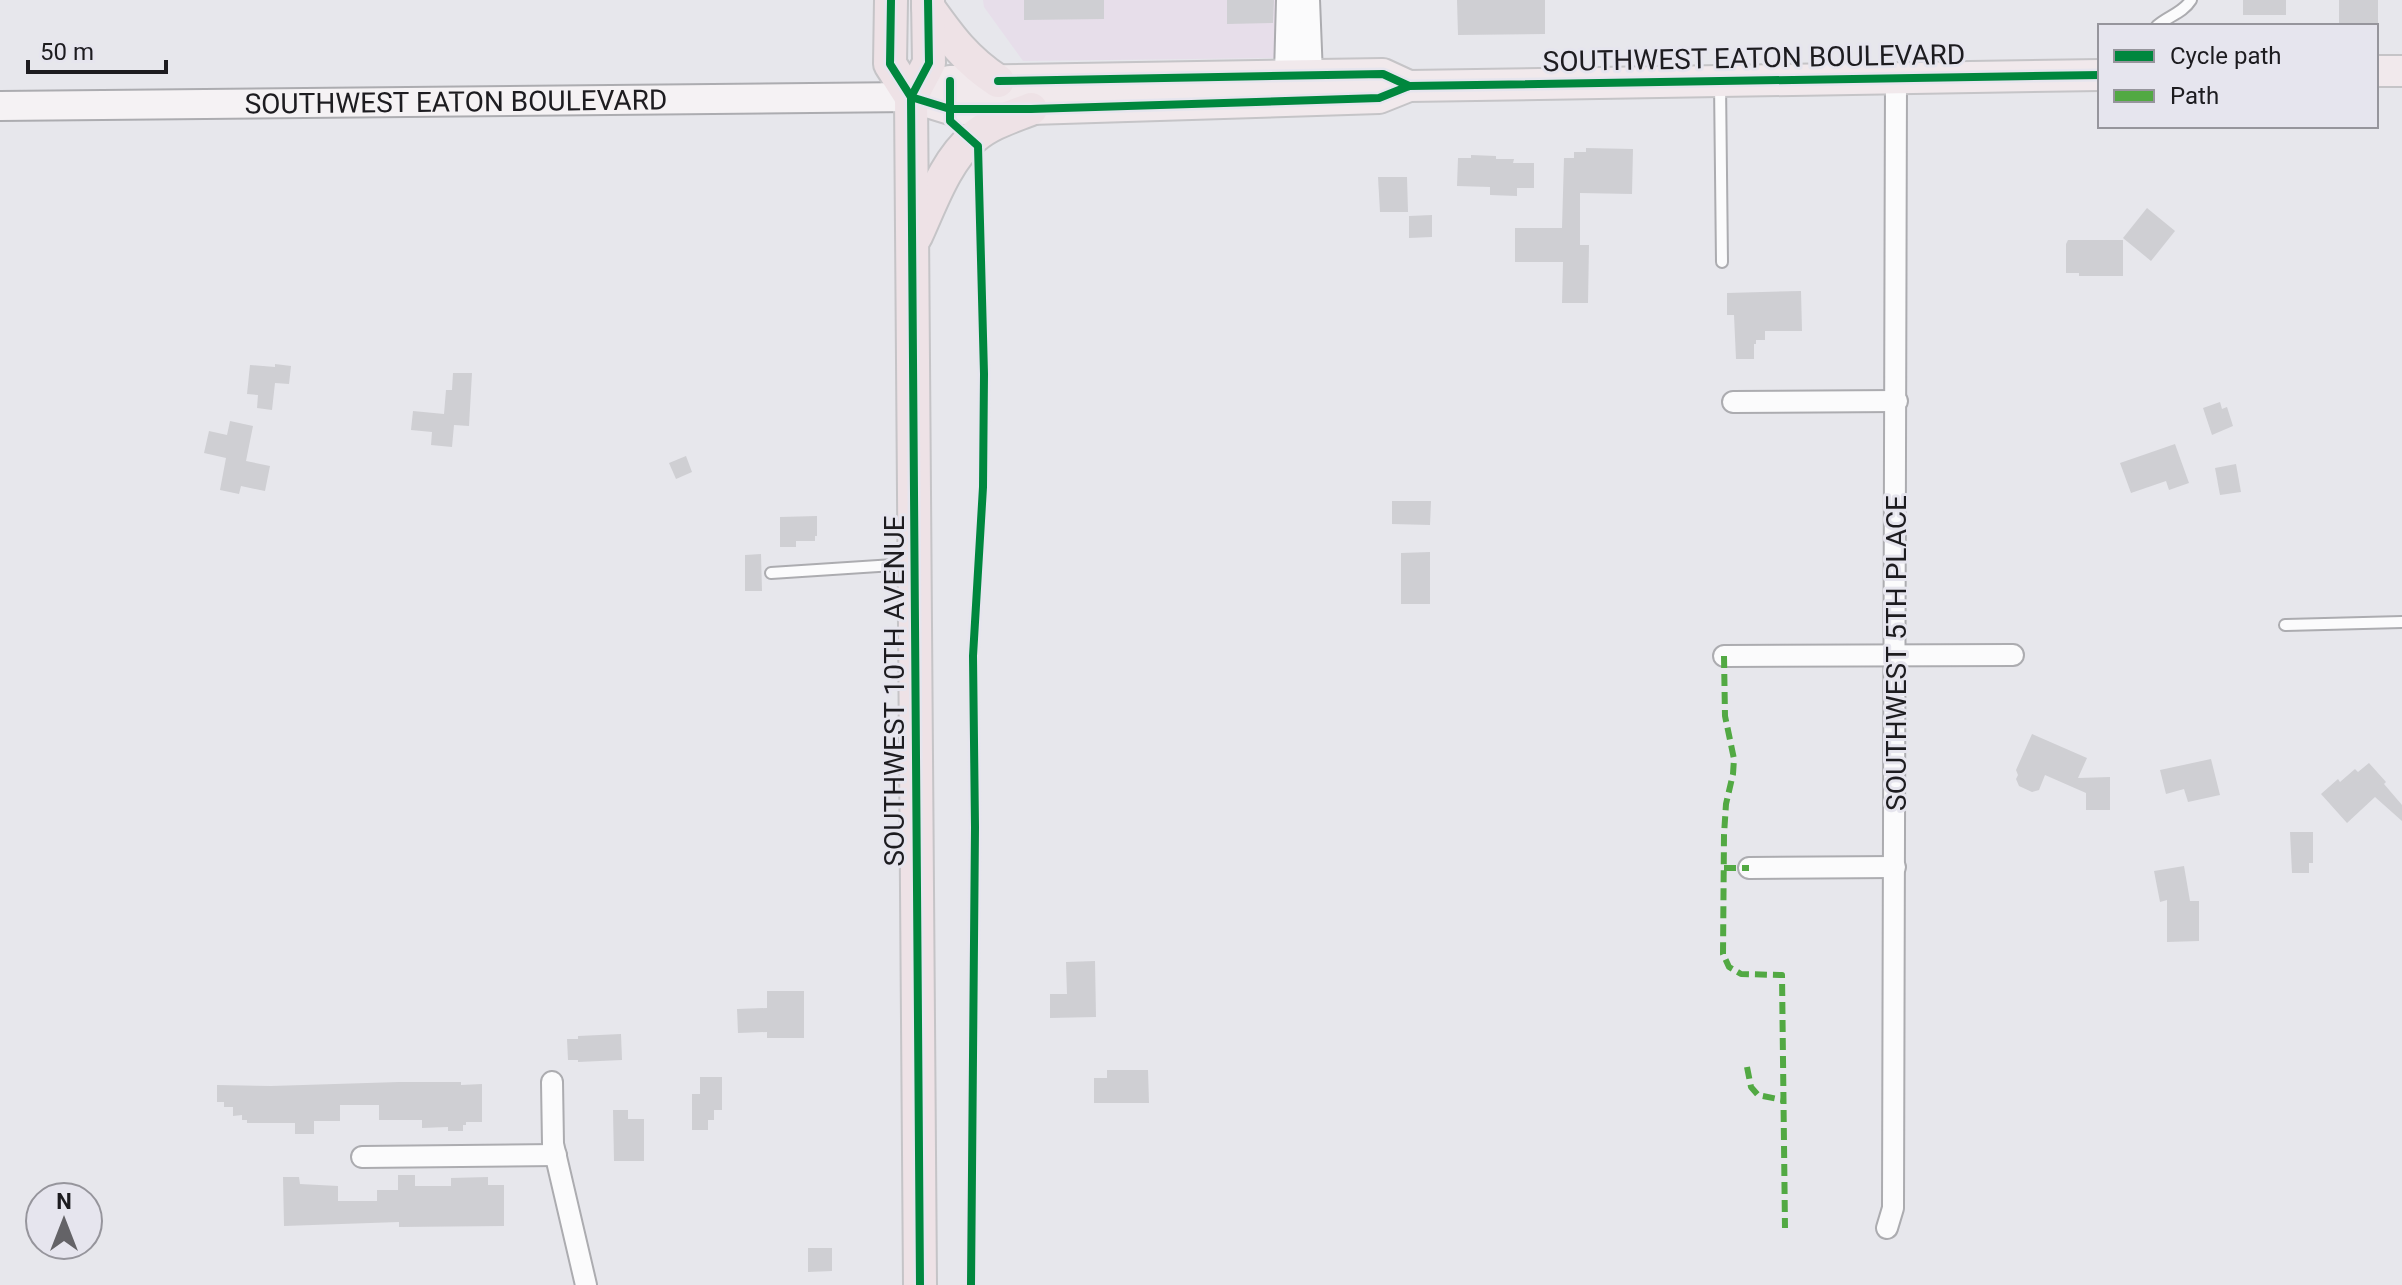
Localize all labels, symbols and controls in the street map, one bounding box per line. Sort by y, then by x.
scale bar [28,24,166,74]
legend [2098,24,2378,128]
text: 50 m [40,38,94,66]
street label: SOUTHWEST EATON BOULEVARD [1542,38,1966,78]
text: Cycle path [2170,42,2282,70]
text: Path [2170,82,2219,110]
street label: SOUTHWEST EATON BOULEVARD [244,83,668,120]
street label: SOUTHWEST 5TH PLACE [1880,495,1913,811]
street label: SOUTHWEST 10TH AVENUE [878,515,911,867]
north arrow [24,1181,104,1261]
text: N [56,1189,72,1214]

